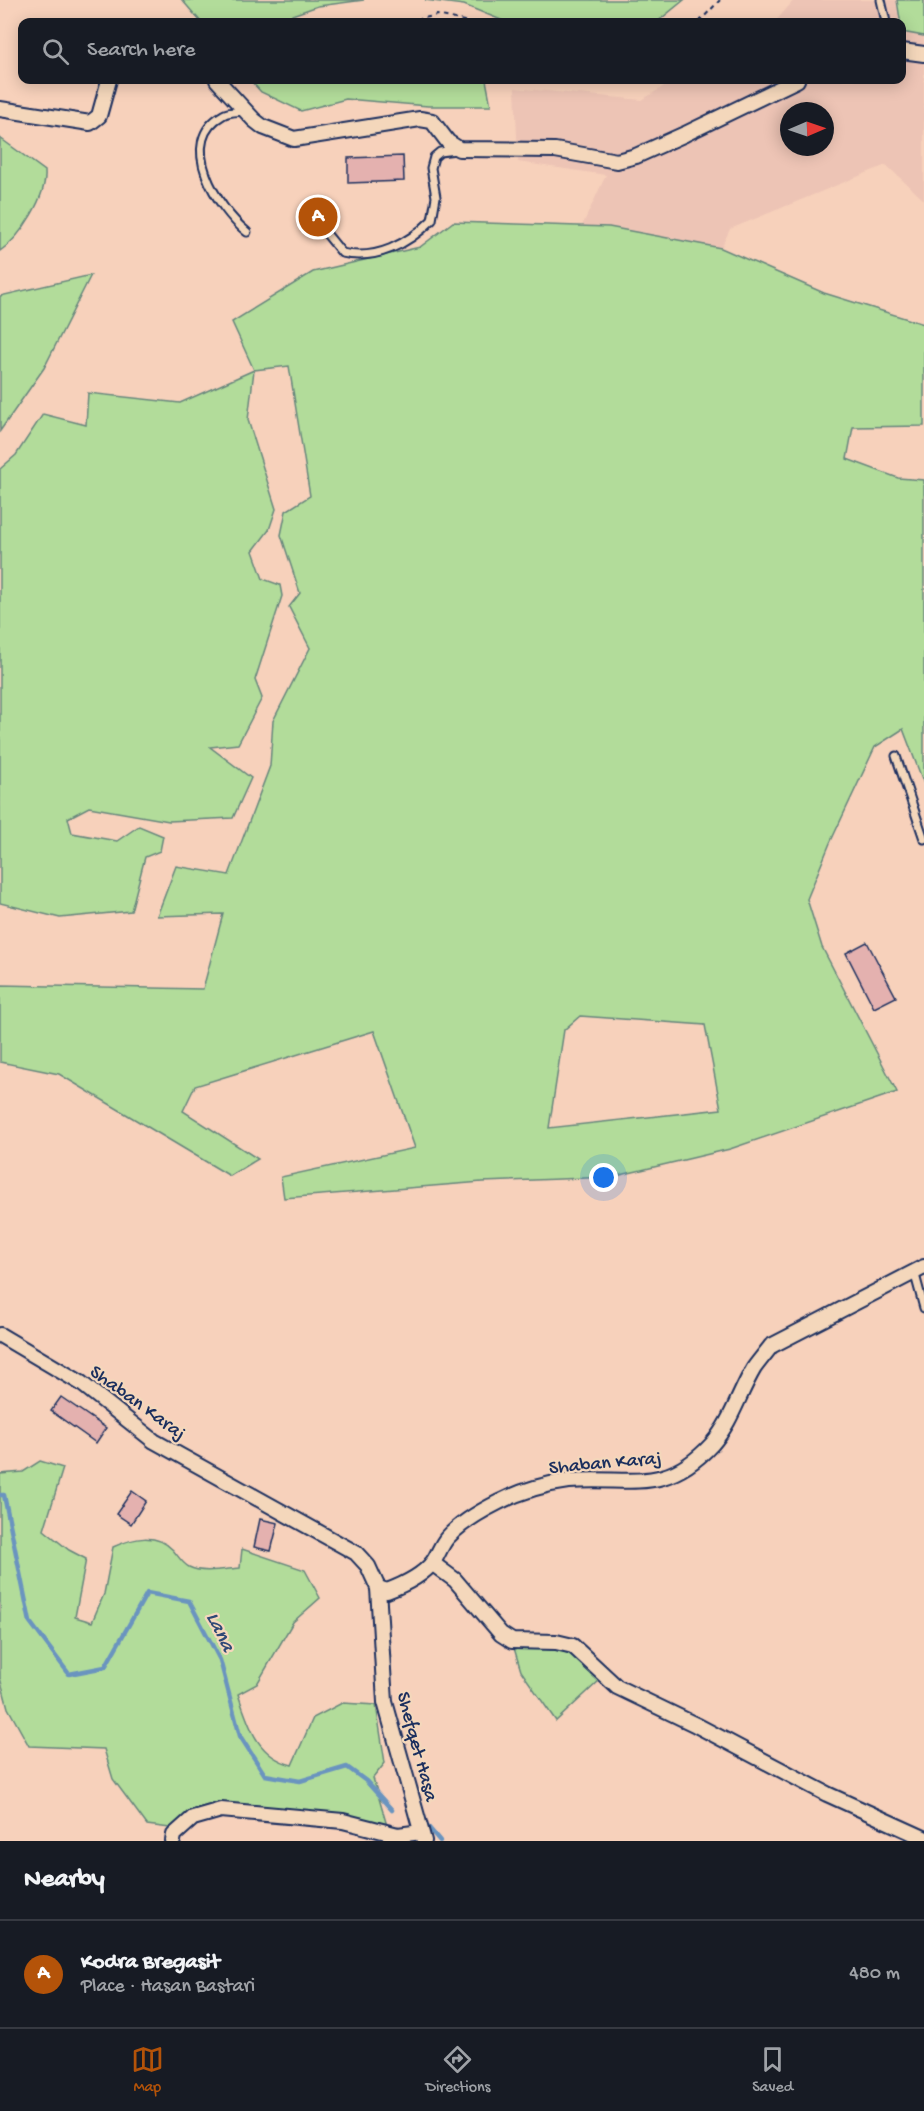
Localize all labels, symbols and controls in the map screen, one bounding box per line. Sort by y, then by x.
search box [18,18,906,84]
icon: search [39,35,72,68]
text: Search here [87,38,195,64]
north arrow [780,102,834,156]
pin: A [298,194,338,240]
your location [589,1163,618,1192]
street label: Shaban Karaj [84,1361,189,1446]
street label: Shaban Karaj [548,1448,663,1481]
water label: Lana [199,1609,240,1658]
street label: Shefqet Hasa [390,1690,442,1805]
text: Nearby [24,1865,105,1896]
text: Kodra Bregasit [81,1950,220,1976]
text: A [38,1963,49,1986]
text: 480 m [849,1963,900,1986]
text: Place · Hasan Bastari [81,1976,255,1999]
tab: Map [131,2043,164,2098]
tab: Directions [425,2043,491,2098]
tab: Saved [752,2043,793,2098]

